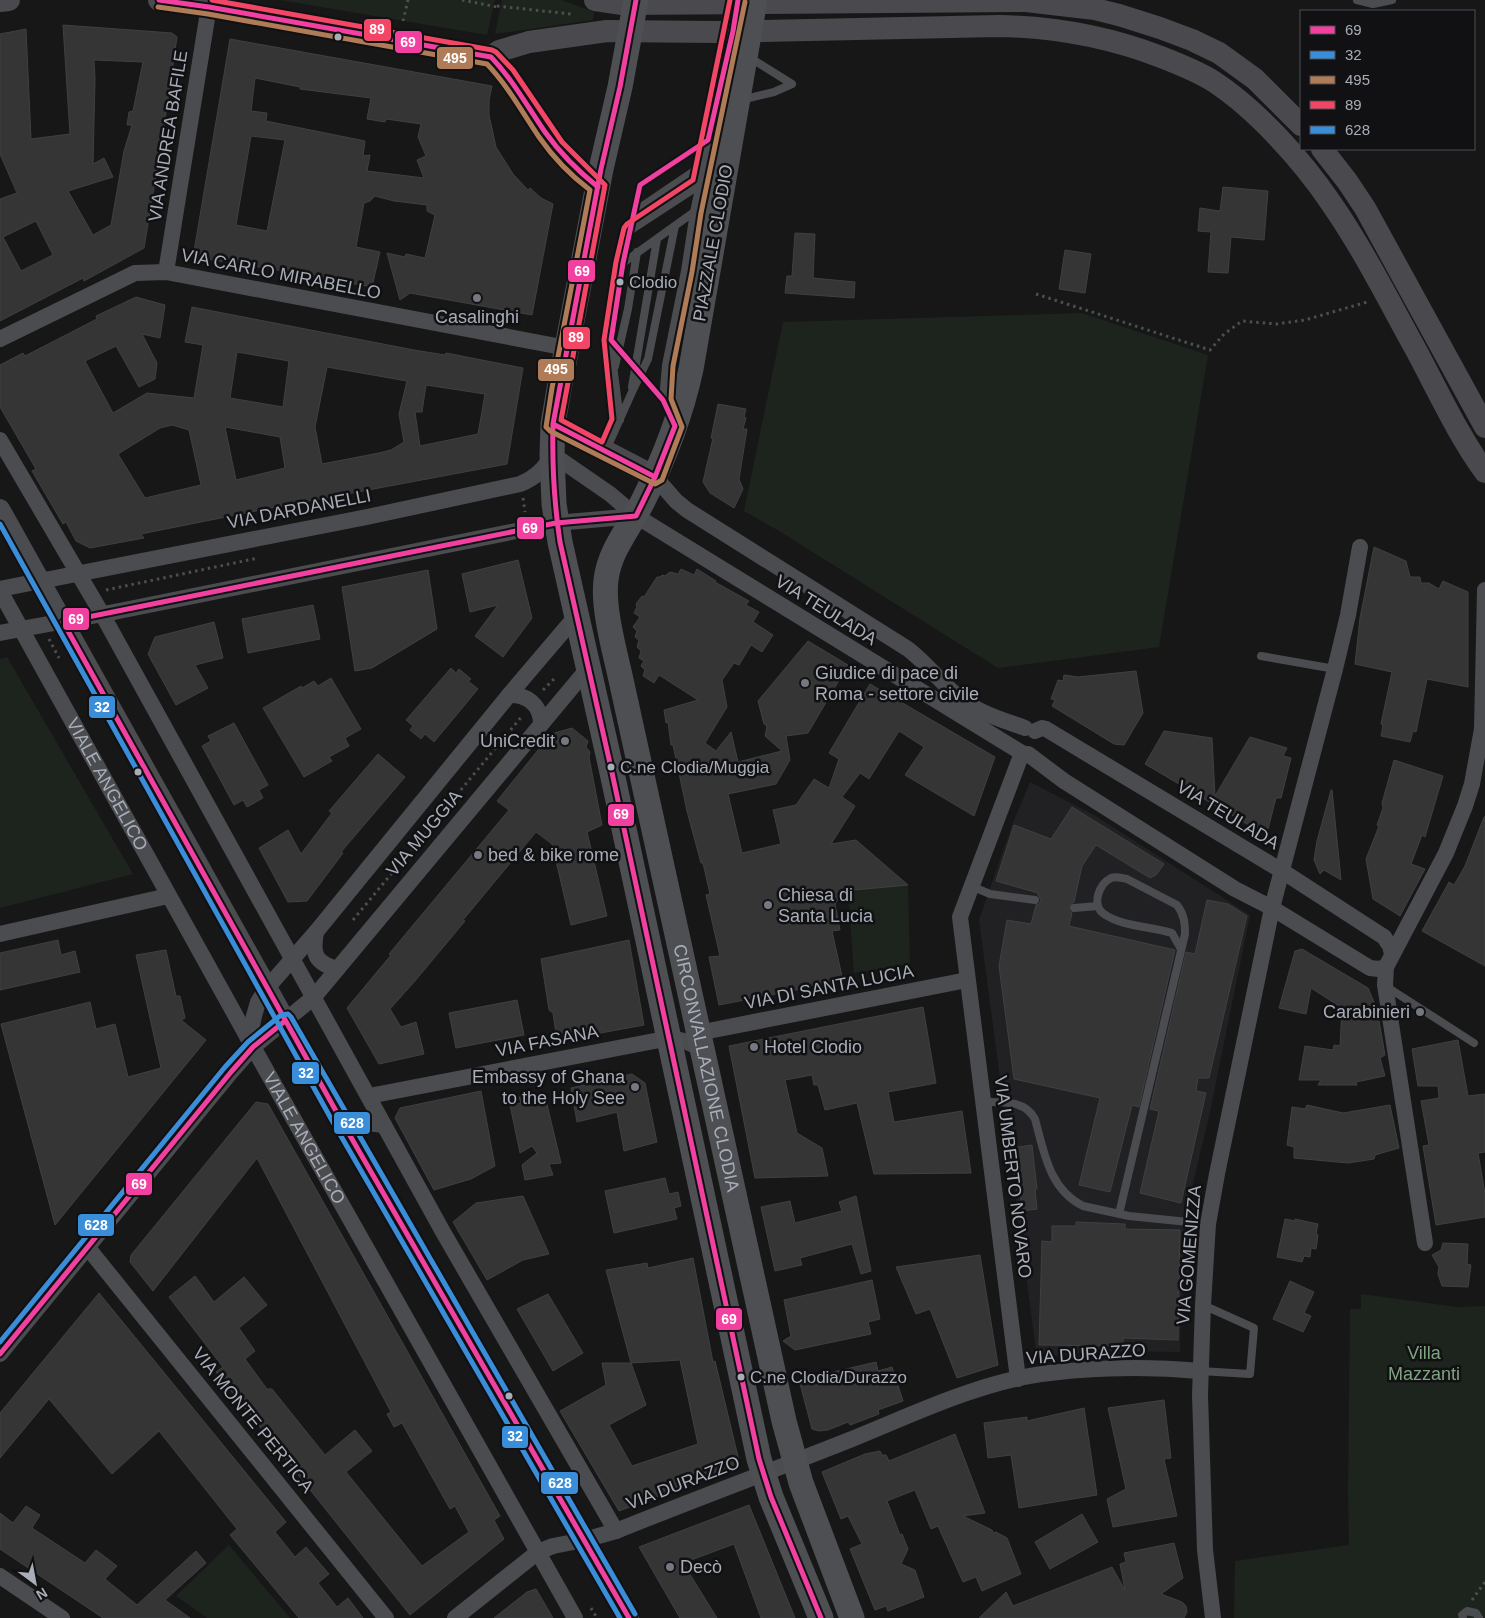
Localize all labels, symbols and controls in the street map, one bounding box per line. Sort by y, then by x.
legend [1300,10,1475,150]
line badge: 89 [363,18,392,42]
text: 89 [369,21,385,37]
text: 69 [1345,21,1362,38]
line badge: 69 [394,30,423,54]
unlabelled marker [333,32,343,42]
text: 69 [400,34,416,50]
line badge: 495 [436,46,474,70]
text: 32 [1345,46,1362,63]
street label: VIA ANDREA BAFILE [145,49,191,223]
text: 495 [443,50,467,66]
text: 495 [1345,71,1370,88]
text: 89 [1345,96,1362,113]
text: 628 [1345,121,1370,138]
street label: PIAZZALE CLODIO [689,163,737,323]
street label: VIA CARLO MIRABELLO [179,245,383,303]
line badge: 69 [567,259,596,283]
text: 69 [574,263,590,279]
place label: Clodio [629,273,677,292]
marker: Clodio [615,277,625,287]
marker: Casalinghi [471,292,483,304]
place label: Casalinghi [435,307,519,327]
line badge: 89 [562,326,591,350]
text: 89 [568,329,584,345]
line badge: 495 [537,358,575,382]
text: 495 [544,361,568,377]
street label: VIA DARDANELLI [225,485,373,533]
line badge: 69 [516,516,545,540]
text: 69 [522,520,538,536]
street label: VIA TEULADA [772,571,880,649]
line badge: 69 [62,607,90,631]
text: 69 [68,611,84,627]
place label: Giudice di pace di Roma - settore civile [815,663,979,704]
marker: Giudice di pace di Roma - settore civile [799,677,811,689]
line badge: 32 [88,695,116,719]
text: 32 [94,699,110,715]
street label: VIALE ANGELICO [63,715,152,854]
place label: UniCredit [480,731,555,751]
marker: UniCredit [559,735,571,747]
place label: C.ne Clodia/Muggia [620,758,770,777]
marker: C.ne Clodia/Muggia [606,762,616,772]
unlabelled marker [133,767,143,777]
street label: VIA TEULADA [1173,777,1283,853]
street label: VIA MUGGIA [382,786,466,880]
line badge: 69 [607,803,635,827]
text: 69 [613,806,629,822]
place label: bed & bike rome [488,845,619,865]
marker: bed & bike rome [472,849,484,861]
place label: Chiesa di Santa Lucia [778,885,874,926]
marker: Chiesa di Santa Lucia [762,899,774,911]
street label: CIRCONVALLAZIONE CLODIA [669,942,743,1194]
street label: VIA DI SANTA LUCIA [743,961,915,1013]
place label: Carabinieri [1323,1002,1410,1022]
marker: Carabinieri [1414,1006,1426,1018]
street label: VIA FASANA [494,1021,600,1061]
place label: Hotel Clodio [764,1037,862,1057]
marker: Hotel Clodio [748,1041,760,1053]
line badge: 32 [291,1061,320,1085]
text: 32 [298,1065,314,1081]
place label: Embassy of Ghana to the Holy See [472,1067,626,1108]
street label: VIALE ANGELICO [259,1069,349,1207]
street label: VIA UMBERTO NOVARO [991,1075,1035,1279]
marker: Embassy of Ghana to the Holy See [629,1081,641,1093]
line badge: 628 [333,1111,371,1135]
text: 628 [340,1115,364,1131]
line badge: 69 [125,1172,153,1196]
text: 69 [131,1176,147,1192]
street label: VIA GOMENIZZA [1173,1184,1205,1326]
line badge: 628 [77,1213,115,1237]
text: 628 [84,1217,108,1233]
line badge: 69 [715,1307,743,1331]
text: 69 [721,1311,737,1327]
street label: VIA DURAZZO [1025,1340,1147,1368]
street label: VIA MONTE PERTICA [188,1343,318,1497]
park label: Villa Mazzanti [1388,1343,1460,1384]
place label: C.ne Clodia/Durazzo [750,1368,907,1387]
marker: C.ne Clodia/Durazzo [736,1372,746,1382]
unlabelled marker [504,1391,514,1401]
line badge: 32 [501,1425,529,1449]
text: 32 [507,1428,523,1444]
street label: VIA DURAZZO [623,1452,743,1514]
line badge: 628 [540,1471,579,1495]
text: 628 [548,1475,572,1491]
place label: Decò [680,1557,722,1577]
north arrow [10,1558,60,1608]
marker: Decò [664,1561,676,1573]
text: N [33,1585,50,1603]

